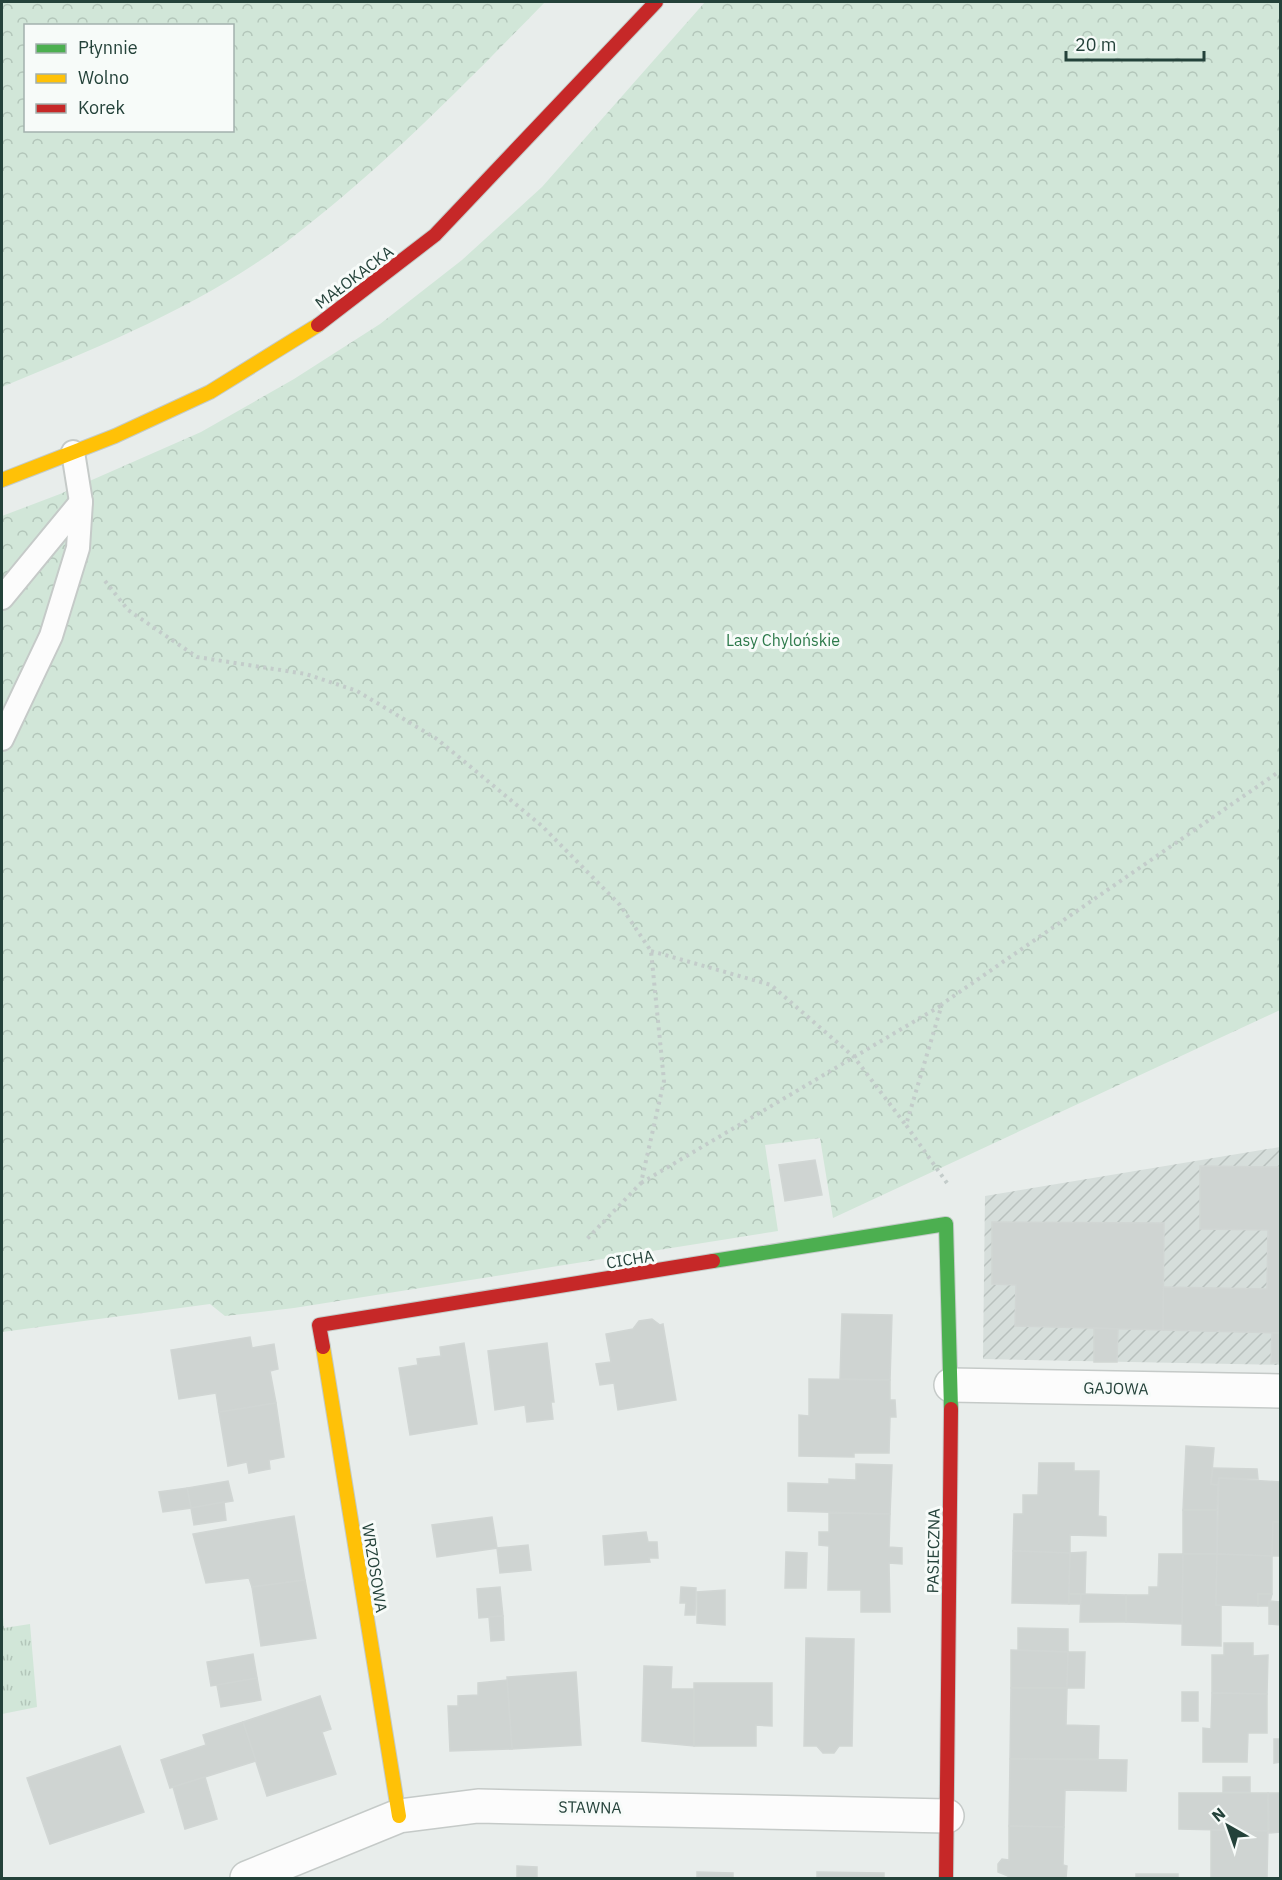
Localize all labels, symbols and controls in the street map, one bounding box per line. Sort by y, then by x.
legend [24,24,234,132]
scale bar [1066,24,1204,62]
text: 20 m [1075,33,1117,56]
text: Płynnie [78,36,138,59]
text: Wolno [78,66,129,89]
text: Korek [78,96,125,119]
street label: MAŁOKACKA [311,241,397,313]
park label: Lasy Chylońskie [726,630,840,650]
street label: CICHA [605,1245,655,1273]
street label: GAJOWA [1083,1377,1149,1399]
street label: PASIECZNA [922,1508,944,1594]
street label: WRZOSOWA [358,1522,392,1614]
street label: STAWNA [558,1796,622,1818]
north arrow [1198,1796,1258,1856]
text: N [1207,1803,1229,1826]

